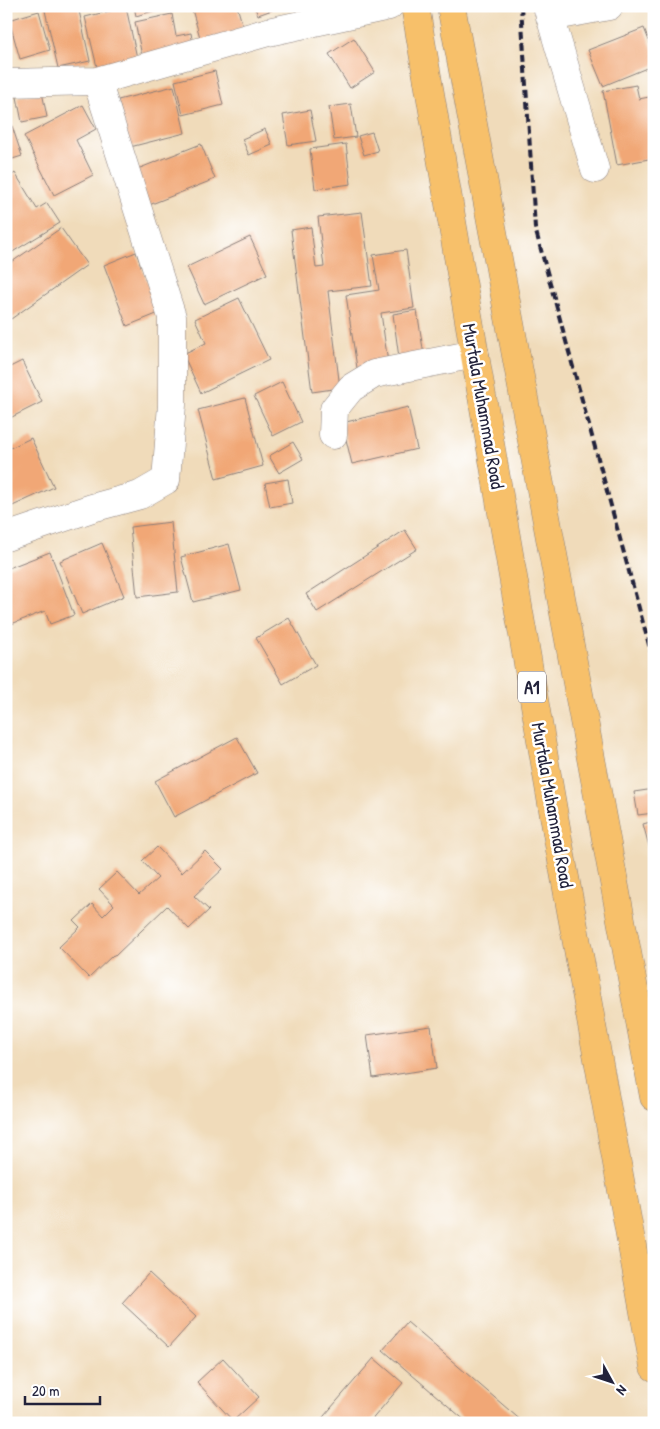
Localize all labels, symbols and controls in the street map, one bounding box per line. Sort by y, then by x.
street label: Murtala Muhammad Road [457,321,511,491]
road number: A1 [518,672,546,702]
street label: Murtala Muhammad Road [526,720,580,890]
north arrow [588,1356,638,1406]
scale bar [25,1374,100,1406]
text: 20 m [32,1380,59,1401]
text: N [612,1382,632,1400]

